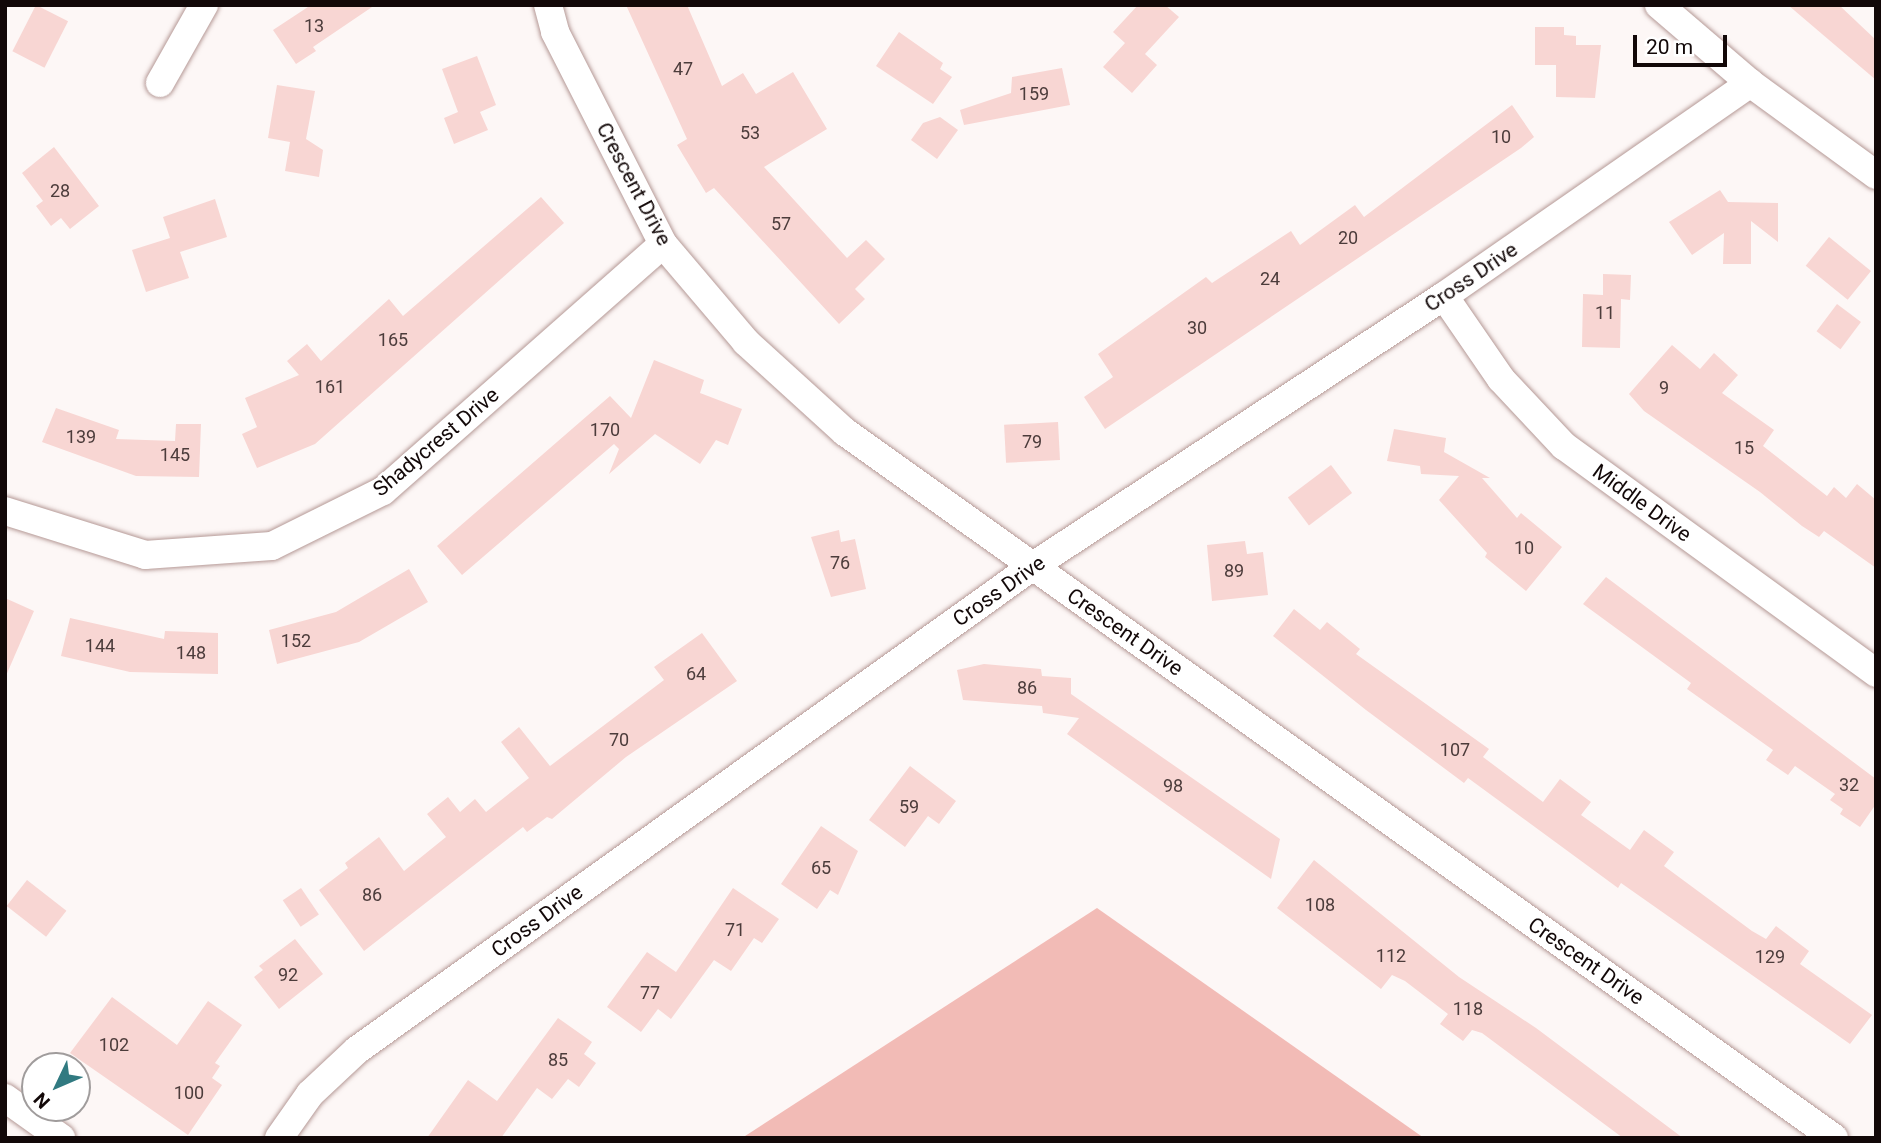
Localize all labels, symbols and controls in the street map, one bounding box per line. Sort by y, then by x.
house number: 13 [304,15,324,37]
scale bar [1636,21,1730,65]
text: 20 m [1646,35,1693,59]
house number: 47 [673,58,693,80]
house number: 159 [1019,83,1049,105]
street label: Crescent Drive [591,118,677,250]
house number: 53 [740,122,760,144]
house number: 10 [1491,126,1511,148]
house number: 28 [50,180,70,202]
house number: 57 [771,213,791,235]
house number: 20 [1338,227,1358,249]
street label: Cross Drive [1420,237,1522,317]
house number: 24 [1260,268,1280,290]
house number: 11 [1595,302,1615,324]
house number: 30 [1187,317,1207,339]
house number: 165 [378,329,408,351]
house number: 161 [315,376,345,398]
house number: 9 [1659,377,1669,399]
street label: Shadycrest Drive [368,382,504,502]
house number: 170 [590,419,620,441]
house number: 139 [66,426,96,448]
house number: 79 [1022,431,1042,453]
house number: 15 [1734,437,1754,459]
house number: 145 [160,444,190,466]
street label: Middle Drive [1588,459,1696,547]
house number: 10 [1514,537,1534,559]
street label: Cross Drive [948,550,1050,632]
house number: 76 [830,552,850,574]
house number: 89 [1224,560,1244,582]
street label: Crescent Drive [1062,583,1188,681]
house number: 152 [281,630,311,652]
house number: 144 [85,635,115,657]
house number: 148 [176,642,206,664]
house number: 64 [686,663,706,685]
house number: 86 [1017,677,1037,699]
house number: 70 [609,729,629,751]
house number: 107 [1440,739,1470,761]
house number: 32 [1839,774,1859,796]
house number: 98 [1163,775,1183,797]
house number: 59 [899,796,919,818]
house number: 65 [811,857,831,879]
street label: Cross Drive [486,879,588,963]
house number: 86 [362,884,382,906]
house number: 108 [1305,894,1335,916]
street label: Crescent Drive [1523,912,1649,1010]
house number: 71 [725,919,745,941]
house number: 112 [1376,945,1406,967]
house number: 129 [1755,946,1785,968]
house number: 92 [278,964,298,986]
house number: 77 [640,982,660,1004]
house number: 118 [1453,998,1483,1020]
house number: 102 [99,1034,129,1056]
house number: 85 [548,1049,568,1071]
north arrow [21,1052,91,1122]
house number: 100 [174,1082,204,1104]
text: N [29,1088,55,1113]

